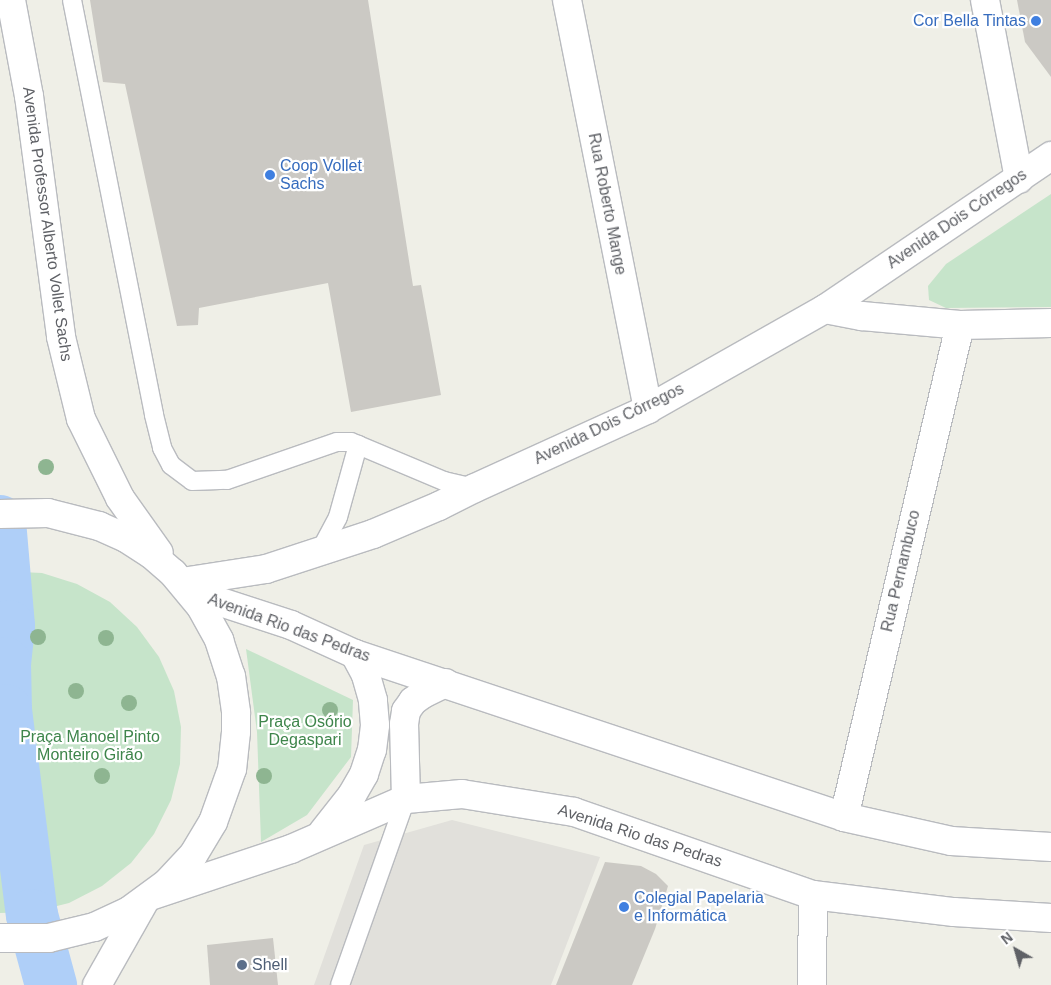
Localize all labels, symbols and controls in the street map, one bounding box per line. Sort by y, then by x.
place label: Cor Bella Tintas [913,11,1026,31]
marker: Cor Bella Tintas [1030,15,1042,27]
street label: Avenida Professor Alberto Vollet Sachs [18,85,76,363]
street label: Rua Roberto Mange [584,131,630,277]
place label: Coop Vollet Sachs [280,156,362,194]
street label: Avenida Dois Córregos [884,165,1030,273]
marker: Coop Vollet Sachs [264,169,276,181]
street label: Avenida Dois Córregos [531,379,687,469]
street label: Rua Pernambuco [878,508,924,634]
street label: Avenida Rio das Pedras [205,590,373,666]
park label: Praça Osório Degaspari [258,712,352,750]
park label: Praça Manoel Pinto Monteiro Girão [20,727,160,765]
street label: Avenida Rio das Pedras [556,800,724,872]
place label: Colegial Papelaria e Informática [634,888,764,926]
marker: Colegial Papelaria e Informática [618,901,630,913]
north arrow [991,925,1041,975]
text: N [998,929,1016,948]
place label: Shell [252,955,288,975]
marker: Shell [236,959,248,971]

